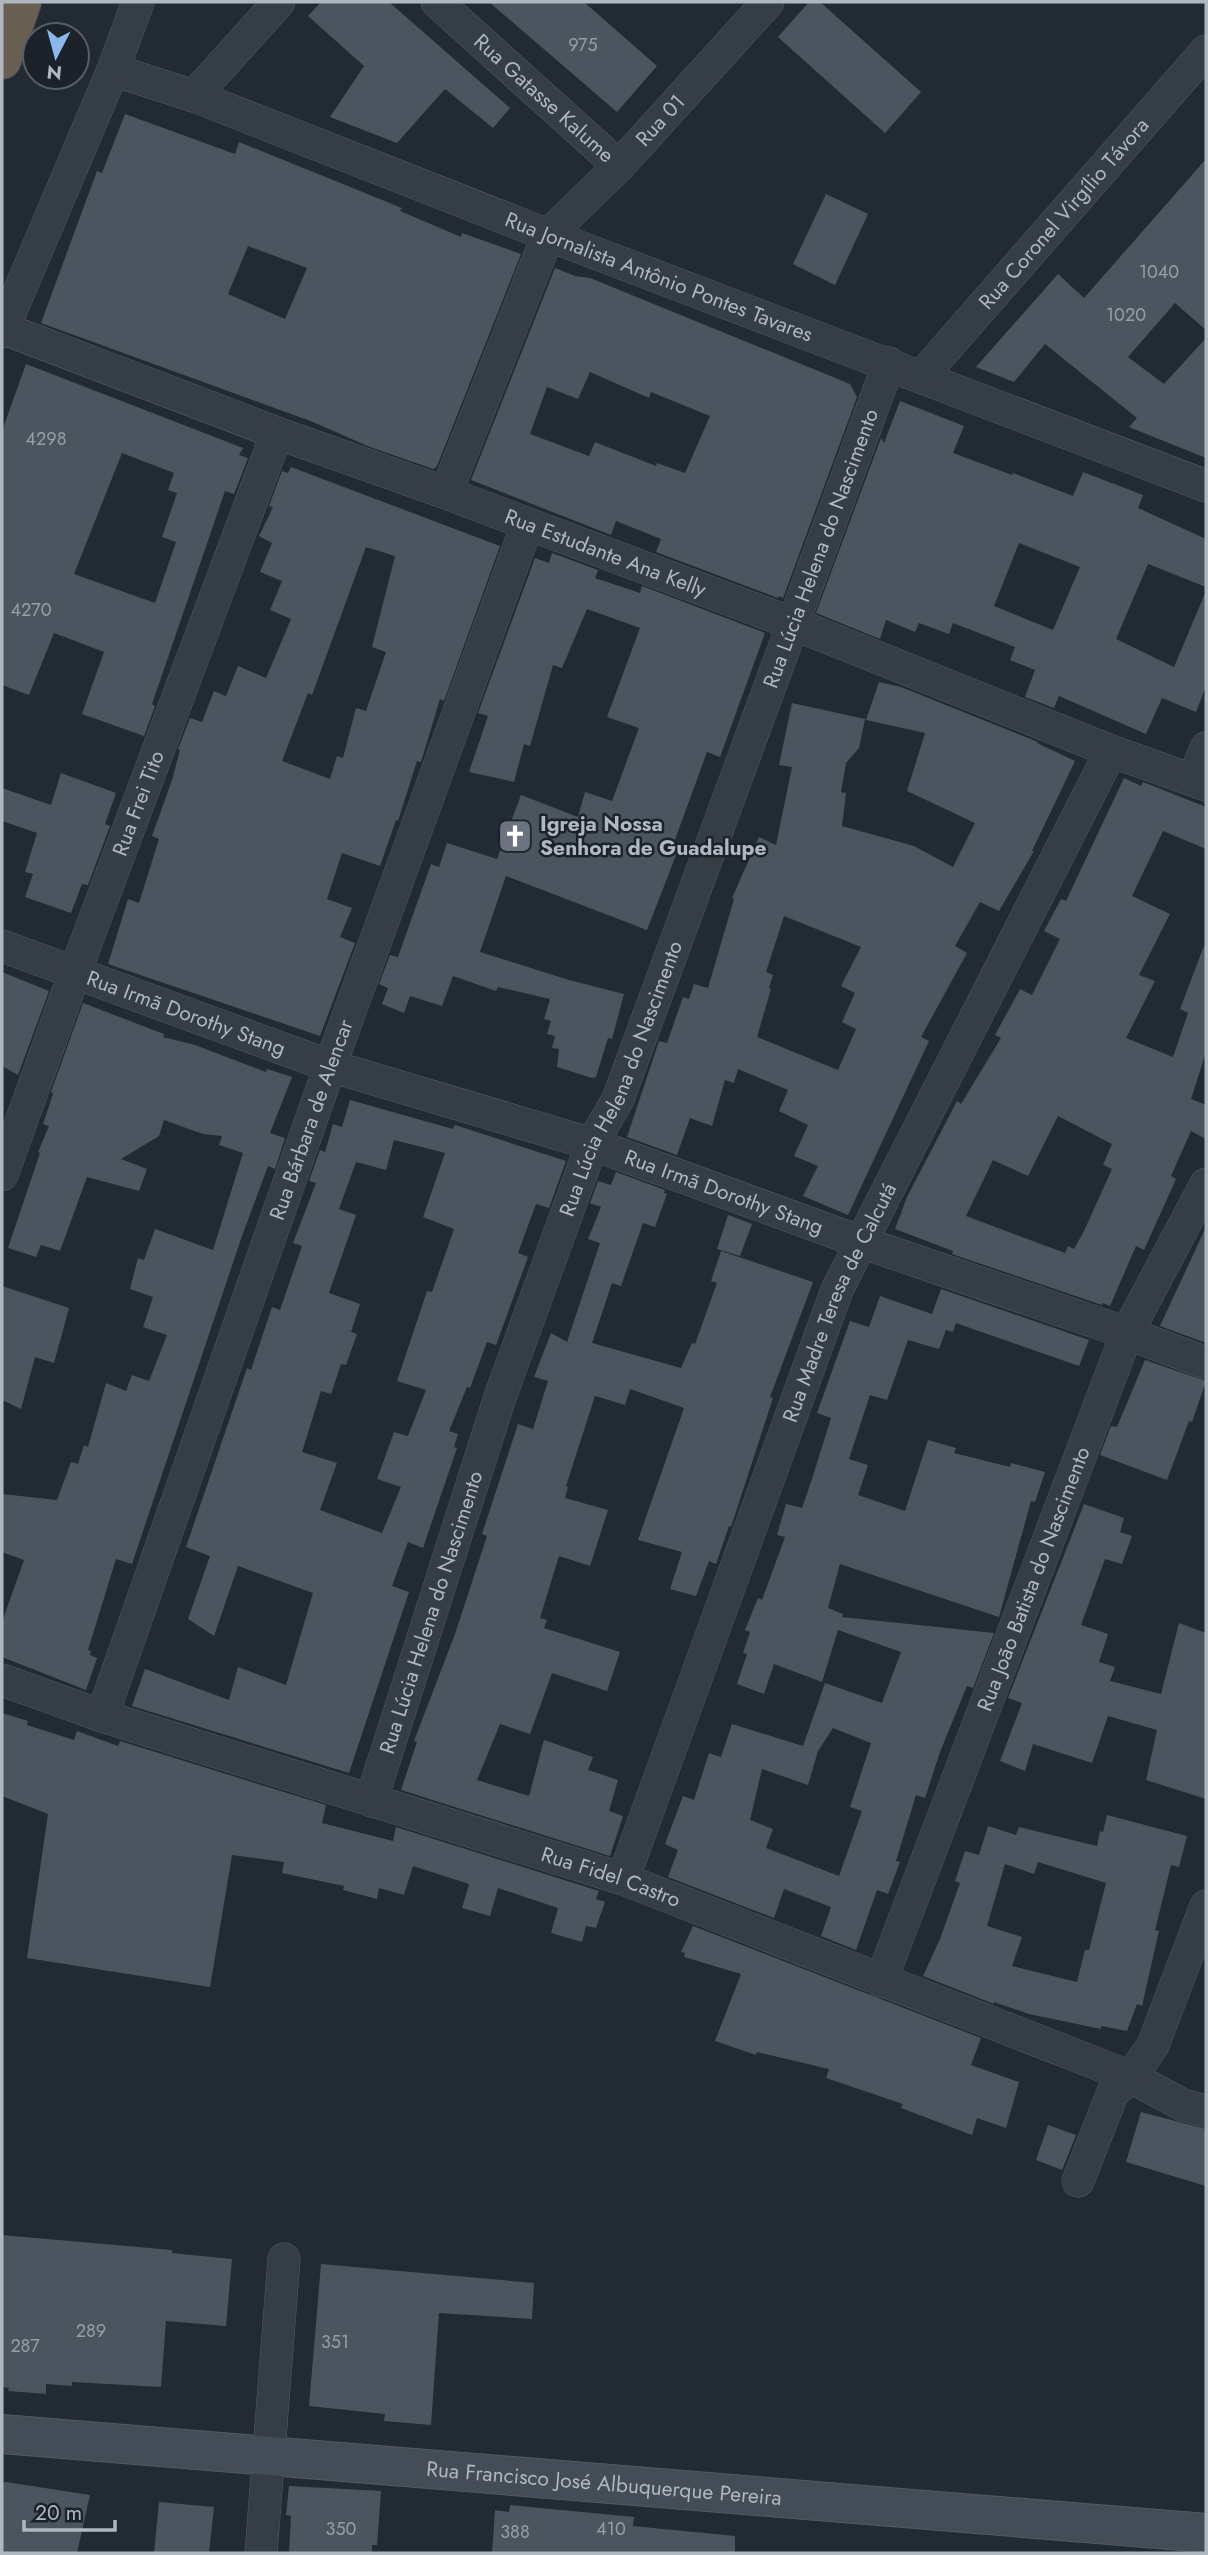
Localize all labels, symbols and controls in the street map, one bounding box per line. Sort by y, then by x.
north arrow [21,21,91,91]
street label: Rua Gatasse Kalume [467,27,621,170]
house number: 975 [568,32,598,58]
text: N [45,58,63,87]
street label: Rua 01 [629,88,692,153]
street label: Rua Coronel Virgílio Távora [972,111,1156,316]
street label: Rua Jornalista Antônio Pontes Tavares [501,205,817,350]
house number: 1040 [1139,259,1179,285]
house number: 1020 [1106,302,1146,328]
street label: Rua Lúcia Helena do Nascimento [756,405,886,692]
house number: 4298 [26,426,66,452]
street label: Rua Estudante Ana Kelly [500,501,711,605]
house number: 4270 [11,597,52,623]
street label: Rua Frei Tito [105,746,172,860]
place label: Igreja Nossa Senhora de Guadalupe [540,809,767,863]
church icon: Igreja Nossa Senhora de Guadalupe [496,817,534,855]
street label: Rua Lúcia Helena do Nascimento [552,937,690,1221]
street label: Rua Irmã Dorothy Stang [82,963,290,1063]
street label: Rua Bárbara de Alencar [262,1014,361,1224]
street label: Rua Irmã Dorothy Stang [620,1142,828,1242]
street label: Rua Madre Teresa de Calcutá [775,1178,904,1427]
street label: Rua João Batista do Nascimento [970,1442,1097,1716]
street label: Rua Lúcia Helena do Nascimento [372,1467,490,1758]
street label: Rua Fidel Castro [537,1839,685,1915]
house number: 289 [76,2318,106,2344]
house number: 351 [321,2329,349,2355]
house number: 287 [10,2333,40,2359]
street label: Rua Francisco José Albuquerque Pereira [425,2454,783,2513]
scale bar [24,2488,116,2532]
text: 20 m [35,2498,82,2528]
house number: 350 [326,2516,357,2542]
house number: 410 [596,2516,626,2542]
house number: 388 [500,2519,530,2545]

